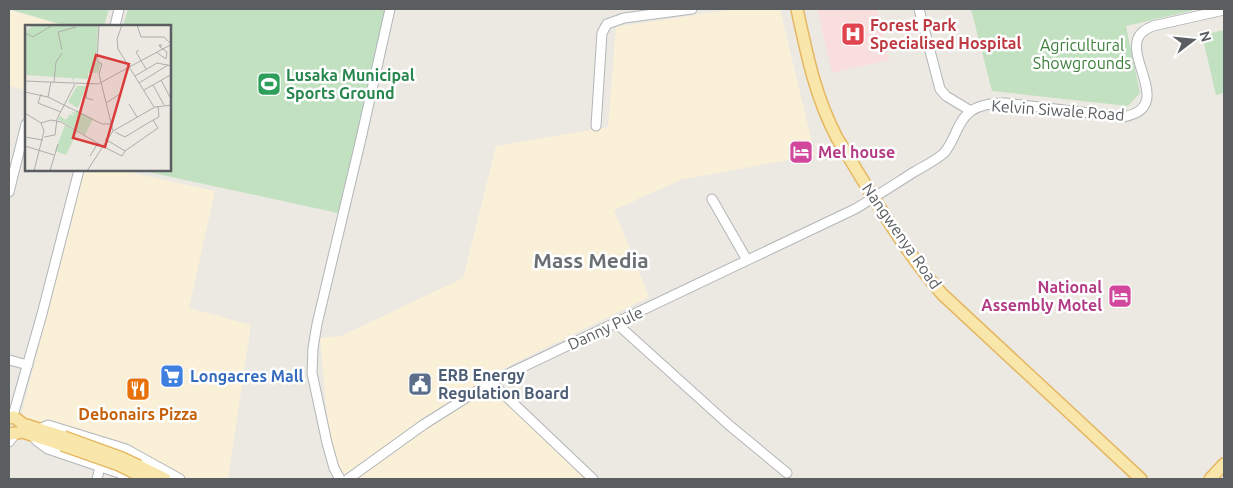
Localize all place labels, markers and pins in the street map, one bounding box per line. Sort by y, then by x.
place label: Forest Park Specialised Hospital [870,16,1021,52]
hospital icon: Forest Park Specialised Hospital [840,21,866,47]
place label: Lusaka Municipal Sports Ground [286,66,415,102]
sports icon: Lusaka Municipal Sports Ground [256,71,282,97]
hotel icon: Mel house [788,139,814,165]
place label: Mel house [818,143,895,161]
place label: National Assembly Motel [981,278,1102,314]
hotel icon: National Assembly Motel [1107,283,1133,309]
supermarket icon: Longacres Mall [159,363,185,389]
place label: ERB Energy Regulation Board [438,366,569,402]
place label: Longacres Mall [190,367,304,385]
public building icon: ERB Energy Regulation Board [407,371,433,397]
restaurant icon: Debonairs Pizza [125,376,151,402]
place label: Debonairs Pizza [78,405,198,423]

